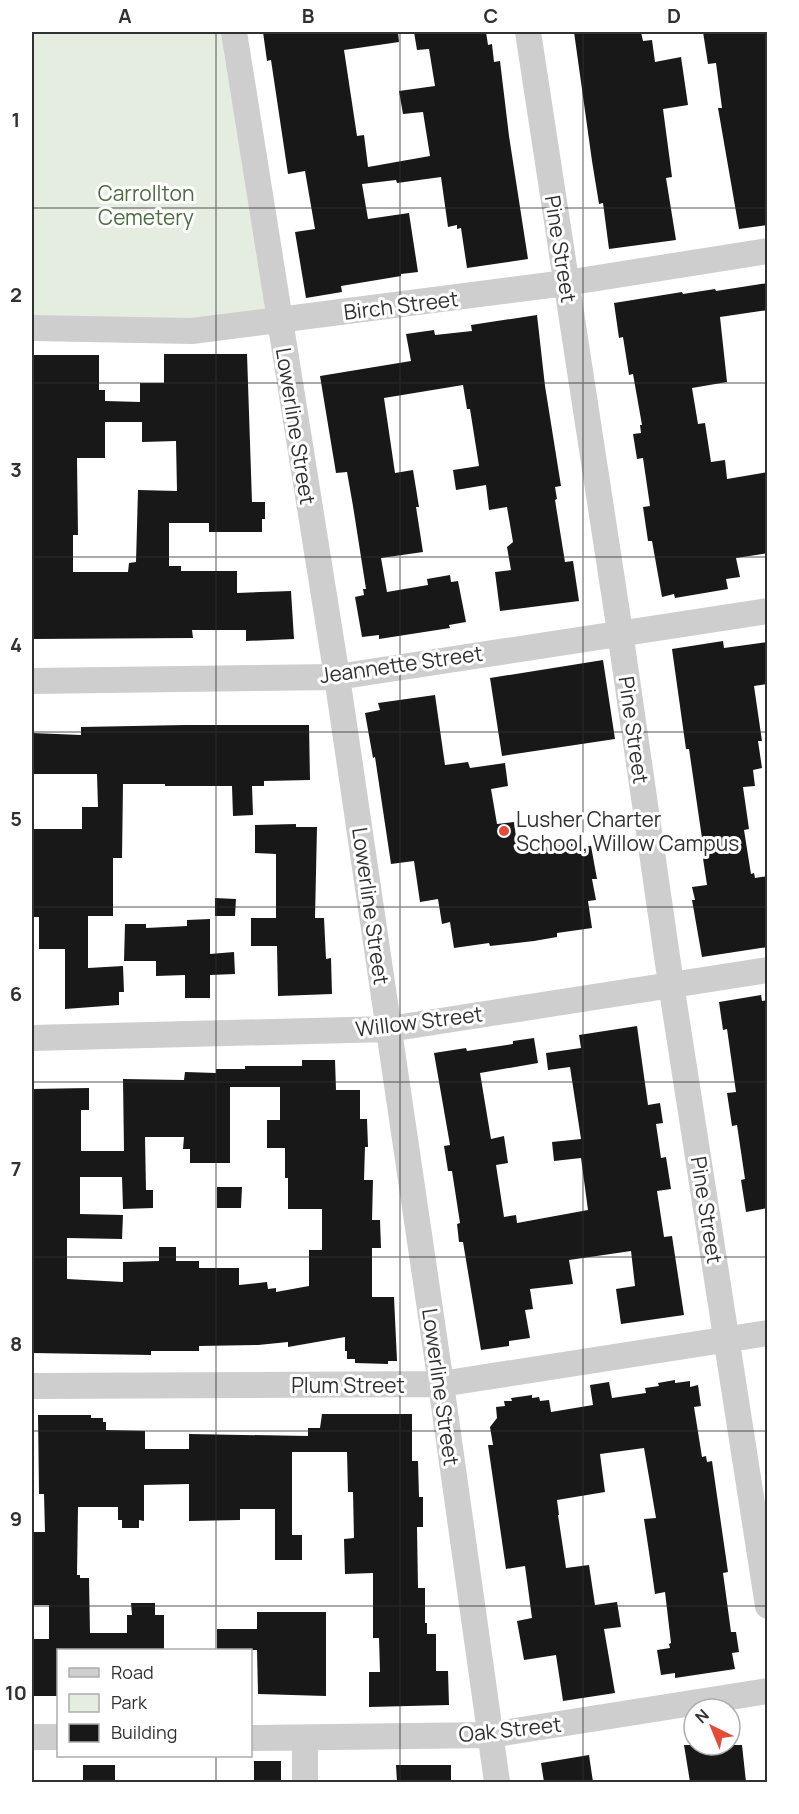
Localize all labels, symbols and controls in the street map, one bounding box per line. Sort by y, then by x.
text: A [118,2,132,29]
text: B [302,2,315,29]
text: C [484,2,498,29]
text: D [667,2,681,29]
text: 1 [12,106,20,133]
park label: Carrollton Cemetery [98,179,194,231]
street label: Pine Street [539,193,583,305]
text: 2 [10,281,22,308]
street label: Birch Street [342,284,460,326]
street label: Lowerline Street [270,345,322,507]
text: 3 [10,456,22,483]
text: 4 [10,631,22,658]
street label: Jeannette Street [318,639,484,689]
street label: Pine Street [613,674,655,786]
text: 5 [10,805,22,832]
place label: Lusher Charter School, Willow Campus [516,805,739,857]
marker: Lusher Charter School, Willow Campus [497,824,511,838]
street label: Lowerline Street [346,826,396,986]
text: 6 [10,980,22,1007]
street label: Willow Street [354,999,484,1043]
street label: Pine Street [685,1154,729,1266]
text: 7 [11,1155,21,1182]
street label: Lowerline Street [416,1307,466,1467]
text: 8 [10,1330,22,1357]
street label: Plum Street [291,1371,405,1399]
text: 9 [10,1505,22,1532]
legend [57,1649,252,1757]
text: Road [111,1660,154,1684]
text: 10 [5,1679,27,1706]
text: Park [111,1690,148,1714]
north arrow [682,1697,742,1757]
text: N [690,1704,713,1728]
street label: Oak Street [457,1710,563,1748]
text: Building [111,1720,177,1744]

